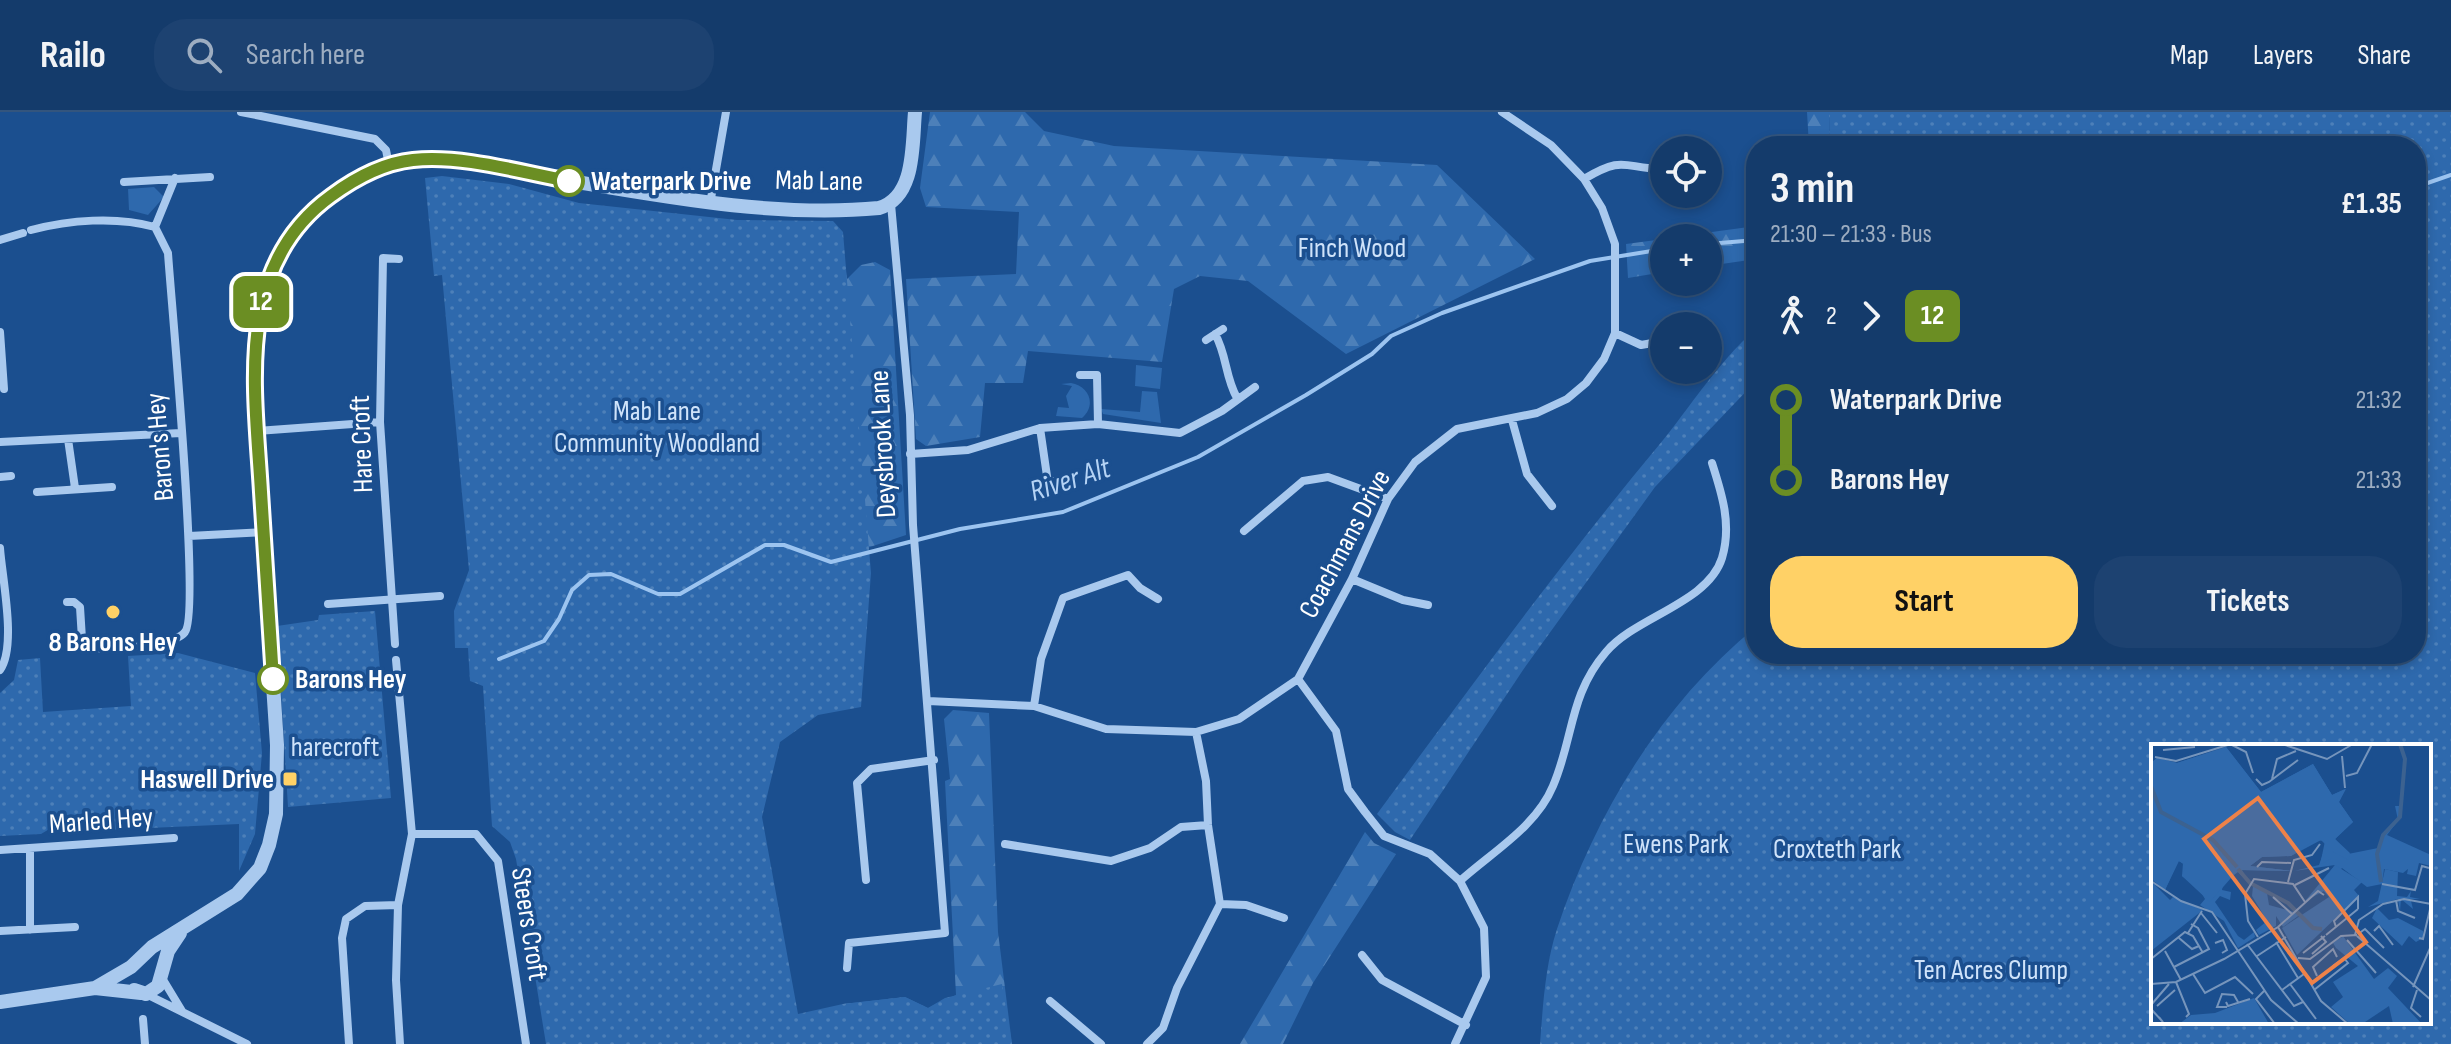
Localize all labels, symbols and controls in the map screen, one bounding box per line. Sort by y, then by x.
search box [154,19,714,91]
text: Railo [40,33,106,78]
icon: search [182,33,226,77]
text: Search here [246,37,365,73]
text: Map [2170,39,2209,72]
text: Layers [2253,39,2313,72]
text: Share [2357,39,2411,72]
map controls [1650,136,1722,384]
button: locate [1650,136,1722,208]
text: 3 min [1770,162,1854,215]
street label: Mab Lane [775,164,863,198]
place label: Waterpark Drive [591,165,752,198]
marker: Waterpark Drive [554,166,584,196]
text: £1.35 [2341,186,2402,222]
text: 21:30 – 21:33 · Bus [1770,219,1932,250]
button: + [1650,224,1722,296]
park label: Finch Wood [1298,232,1406,265]
line badge: 12 [225,276,297,328]
text: 12 [249,285,273,318]
icon: walk [1770,294,1814,338]
icon: forward [1849,294,1893,338]
text: 12 [1921,299,1944,332]
text: 2 [1826,301,1837,332]
button: − [1650,312,1722,384]
street label: Deysbrook Lane [863,369,903,519]
text: Waterpark Drive [1830,382,2002,418]
text: 21:32 [2356,385,2402,416]
street label: Baron's Hey [139,391,181,502]
street label: Hare Croft [344,395,380,493]
park label: Mab Lane Community Woodland [554,395,760,460]
water label: River Alt [1025,450,1116,510]
text: Barons Hey [1830,462,1949,498]
street label: Coachmans Drive [1292,464,1398,624]
text: 21:33 [2355,465,2402,496]
button: Start [1770,556,2078,648]
button: Tickets [2094,556,2402,648]
marker: 8 Barons Hey [104,603,122,621]
place label: 8 Barons Hey [49,626,178,659]
place label: Barons Hey [295,663,407,696]
marker: Barons Hey [258,664,288,694]
park label: harecroft [291,731,379,764]
inset map [2151,744,2431,1024]
place label: Haswell Drive [140,763,274,796]
marker: Haswell Drive [281,770,299,788]
street label: Marled Hey [48,801,154,841]
park label: Ewens Park [1623,828,1729,861]
park label: Croxteth Park [1773,833,1901,866]
street label: Steers Croft [504,865,554,983]
park label: Ten Acres Clump [1914,954,2068,987]

